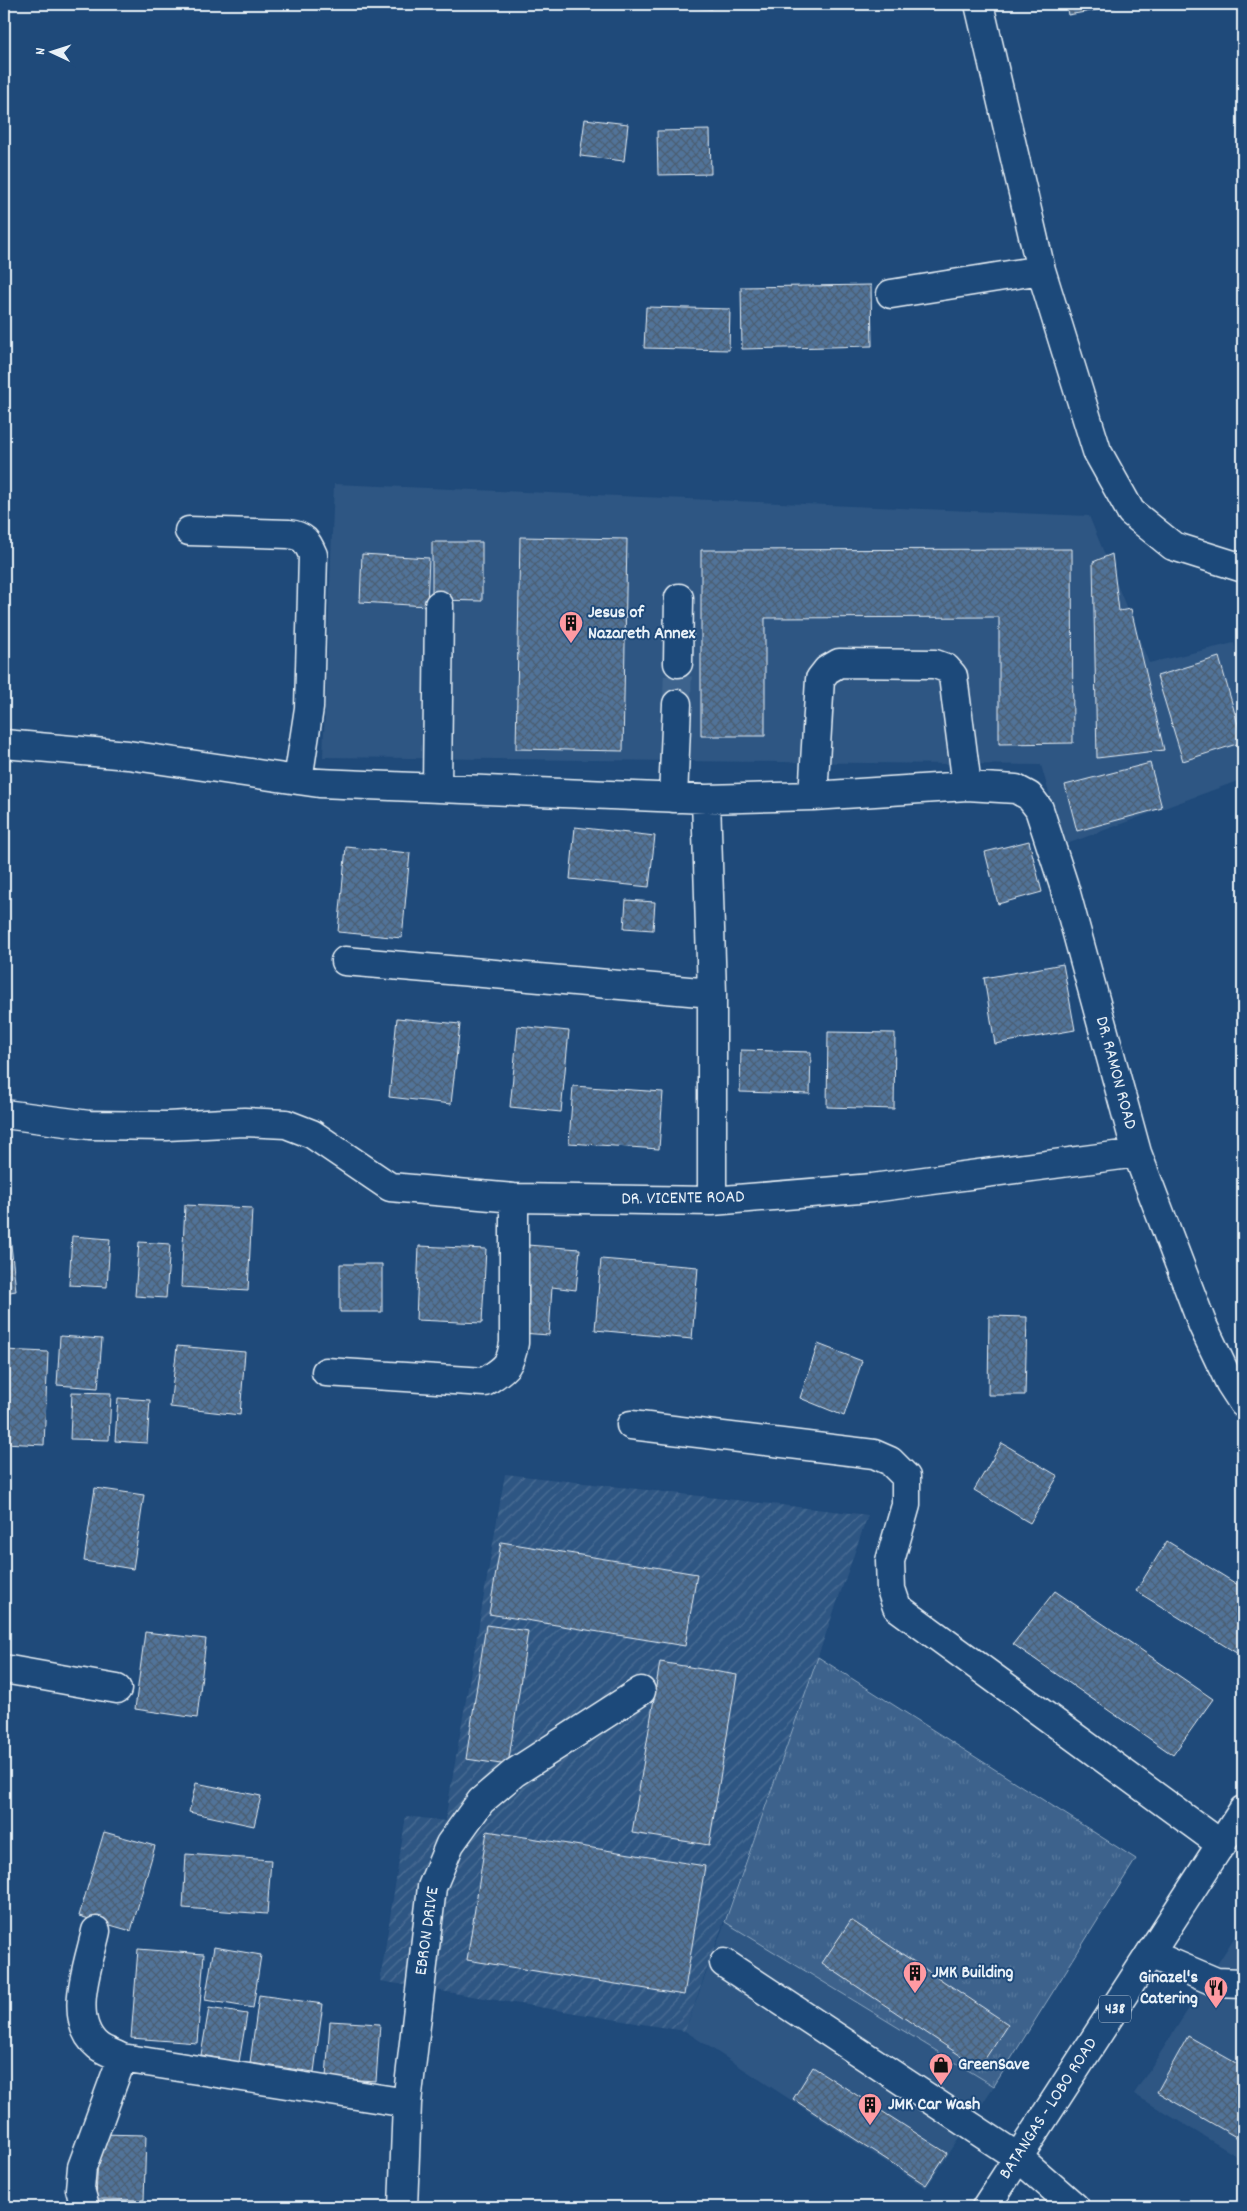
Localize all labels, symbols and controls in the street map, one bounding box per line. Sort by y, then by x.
north arrow [28,28,78,78]
text: N [31,47,51,55]
place label: Jesus of Nazareth Annex [588,601,696,647]
building icon: Jesus of Nazareth Annex [558,610,584,644]
street label: DR. RAMON ROAD [1088,1014,1142,1132]
street label: DR. VICENTE ROAD [621,1185,745,1213]
street label: EBRON DRIVE [409,1885,447,1977]
building icon: JMK Building [902,1960,928,1994]
place label: JMK Building [932,1961,1013,1986]
place label: Ginazel's Catering [1139,1966,1198,2012]
restaurant icon: Ginazel's Catering [1203,1975,1229,2009]
road number: 438 [1099,1996,1131,2022]
street label: BATANGAS - LOBO ROAD [994,2033,1104,2185]
shop icon: GreenSave [928,2052,954,2086]
place label: GreenSave [958,2053,1030,2078]
building icon: JMK Car Wash [857,2092,883,2126]
place label: JMK Car Wash [888,2093,980,2118]

